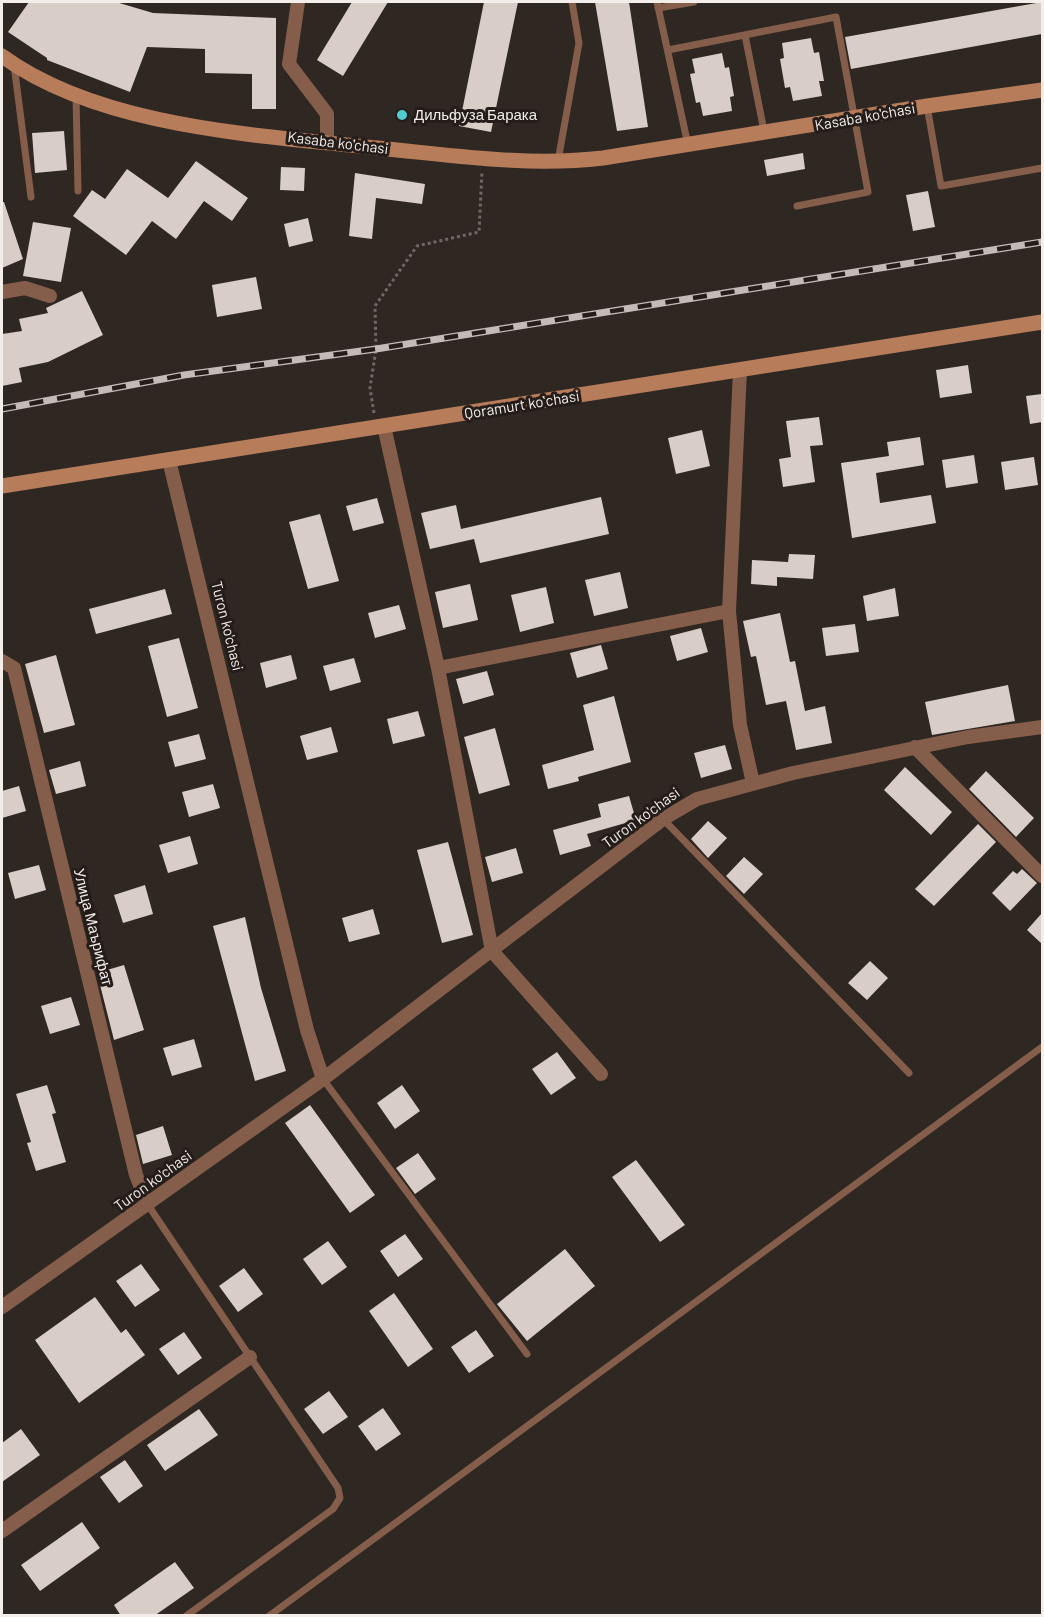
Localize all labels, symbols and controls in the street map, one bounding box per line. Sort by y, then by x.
street label: Kasaba ko'chasi [813,99,917,135]
place label: Дильфуза Барака [414,106,537,124]
marker: Дильфуза Барака [395,108,409,122]
street label: Kasaba ko'chasi [286,128,390,158]
street label: Qoramurt koʻchasi [463,387,581,423]
street label: Turon ko'chasi [207,579,247,673]
street label: Turon ko'chasi [599,784,683,852]
street label: Улица Маърифат [70,867,116,987]
street label: Turon ko'chasi [111,1147,195,1215]

